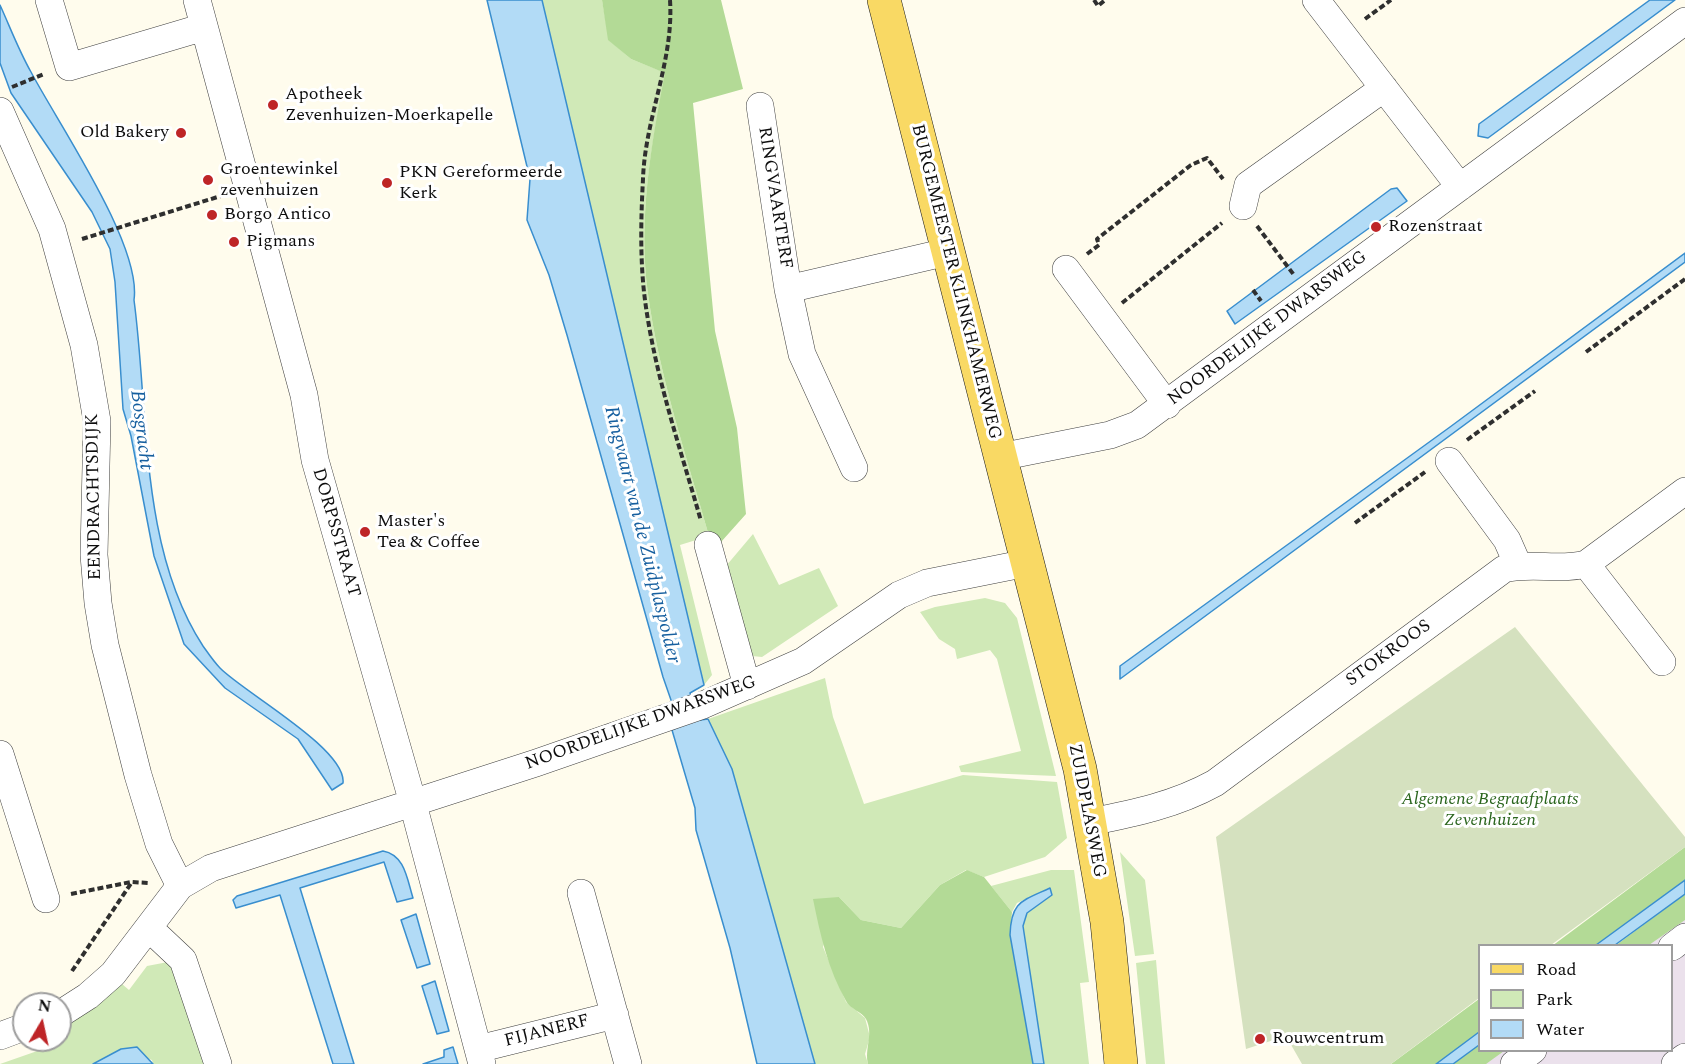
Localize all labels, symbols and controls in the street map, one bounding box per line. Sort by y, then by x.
place label: Apotheek Zevenhuizen-Moerkapelle [285,84,493,127]
marker: Apotheek Zevenhuizen-Moerkapelle [266,98,280,112]
place label: Old Bakery [80,122,169,144]
street label: BURGEMEESTER KLINKHAMERWEG [905,122,1005,442]
street label: RINGVAARTERF [752,125,796,271]
marker: Old Bakery [174,126,188,140]
place label: Groentewinkel zevenhuizen [220,159,338,201]
place label: PKN Gereformeerde Kerk [399,162,563,204]
marker: Groentewinkel zevenhuizen [201,173,215,187]
marker: PKN Gereformeerde Kerk [380,176,394,190]
place label: Borgo Antico [224,204,331,226]
marker: Borgo Antico [205,208,219,222]
place label: Rozenstraat [1388,216,1483,238]
marker: Rozenstraat [1369,220,1383,234]
place label: Pigmans [246,231,315,253]
marker: Pigmans [227,235,241,249]
street label: NOORDELIJKE DWARSWEG [1164,247,1372,411]
water label: Bosgracht [123,389,157,471]
water label: Ringvaart van de Zuidplaspolder [597,404,685,666]
street label: EENDRACHTSDIJK [83,414,107,580]
street label: DORPSSTRAAT [306,466,364,600]
place label: Master's Tea & Coffee [377,511,480,554]
marker: Master's Tea & Coffee [358,525,372,539]
street label: STOKROOS [1342,616,1436,692]
street label: NOORDELIJKE DWARSWEG [523,672,759,776]
street label: ZUIDPLASWEG [1062,742,1110,880]
park label: Algemene Begraafplaats Zevenhuizen [1402,789,1578,832]
legend [1478,944,1673,1052]
text: Road [1536,956,1577,983]
text: Park [1536,986,1573,1013]
north arrow [12,992,72,1052]
text: N [36,993,53,1019]
street label: FIJANERF [502,1011,592,1053]
text: Water [1536,1016,1584,1043]
place label: Rouwcentrum [1272,1028,1384,1050]
marker: Rouwcentrum [1253,1032,1267,1046]

